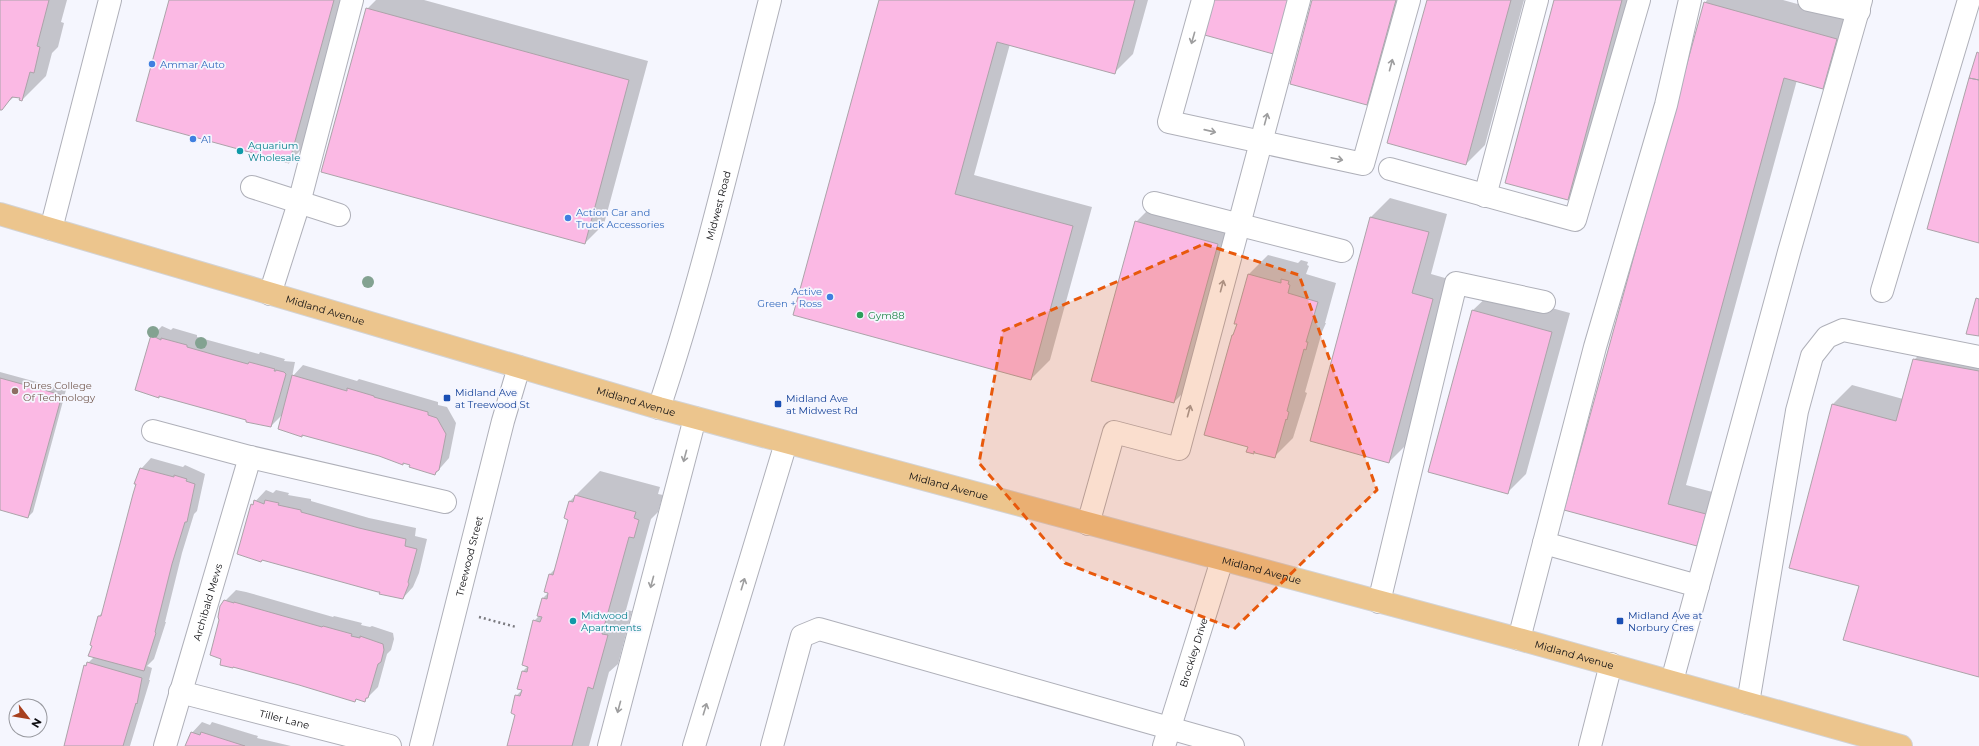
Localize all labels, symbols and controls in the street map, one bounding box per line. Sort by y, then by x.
one-way arrow [1189,31,1196,44]
place label: Ammar Auto [160,58,225,71]
one-way arrow [1388,58,1395,71]
marker: Ammar Auto [147,59,157,69]
one-way arrow [1263,113,1271,126]
one-way arrow [1203,128,1216,136]
place label: A1 [201,133,211,146]
marker: A1 [188,134,198,144]
place label: Aquarium Wholesale [248,139,300,164]
marker: Aquarium Wholesale [235,146,245,156]
one-way arrow [1330,155,1343,163]
street label: Midwest Road [703,169,733,242]
place label: Action Car and Truck Accessories [576,206,664,231]
marker: Action Car and Truck Accessories [563,213,573,223]
one-way arrow [1219,279,1226,292]
place label: Active Green + Ross [757,285,822,310]
street label: Midland Avenue [284,292,366,327]
marker: Active Green + Ross [825,292,835,302]
place label: Gym88 [868,309,905,322]
marker: Gym88 [855,310,865,320]
place label: Pures College Of Technology [23,379,96,404]
street label: Midland Avenue [595,383,677,419]
marker: Pures College Of Technology [10,386,20,396]
place label: Midland Ave at Treewood St [455,386,530,411]
place label: Midland Ave at Midwest Rd [786,392,858,417]
marker: Midland Ave at Treewood St [442,393,452,403]
marker: Midland Ave at Midwest Rd [773,399,783,409]
one-way arrow [1185,405,1193,418]
one-way arrow [681,449,689,462]
street label: Midland Avenue [908,469,990,503]
street label: Treewood Street [453,514,485,597]
street label: Midland Avenue [1221,553,1303,587]
street label: Archibald Mews [190,562,225,642]
one-way arrow [648,575,656,588]
one-way arrow [740,578,747,591]
place label: Midwood Apartments [581,609,642,634]
place label: Midland Ave at Norbury Cres [1628,609,1703,634]
marker: Midwood Apartments [568,616,578,626]
street label: Brockley Drive [1176,616,1210,689]
marker: Midland Ave at Norbury Cres [1615,616,1625,626]
street label: Midland Avenue [1533,637,1615,672]
north arrow [8,698,48,738]
one-way arrow [615,701,623,714]
one-way arrow [702,702,709,715]
street label: Tiller Lane [258,706,311,732]
text: N [28,716,45,731]

